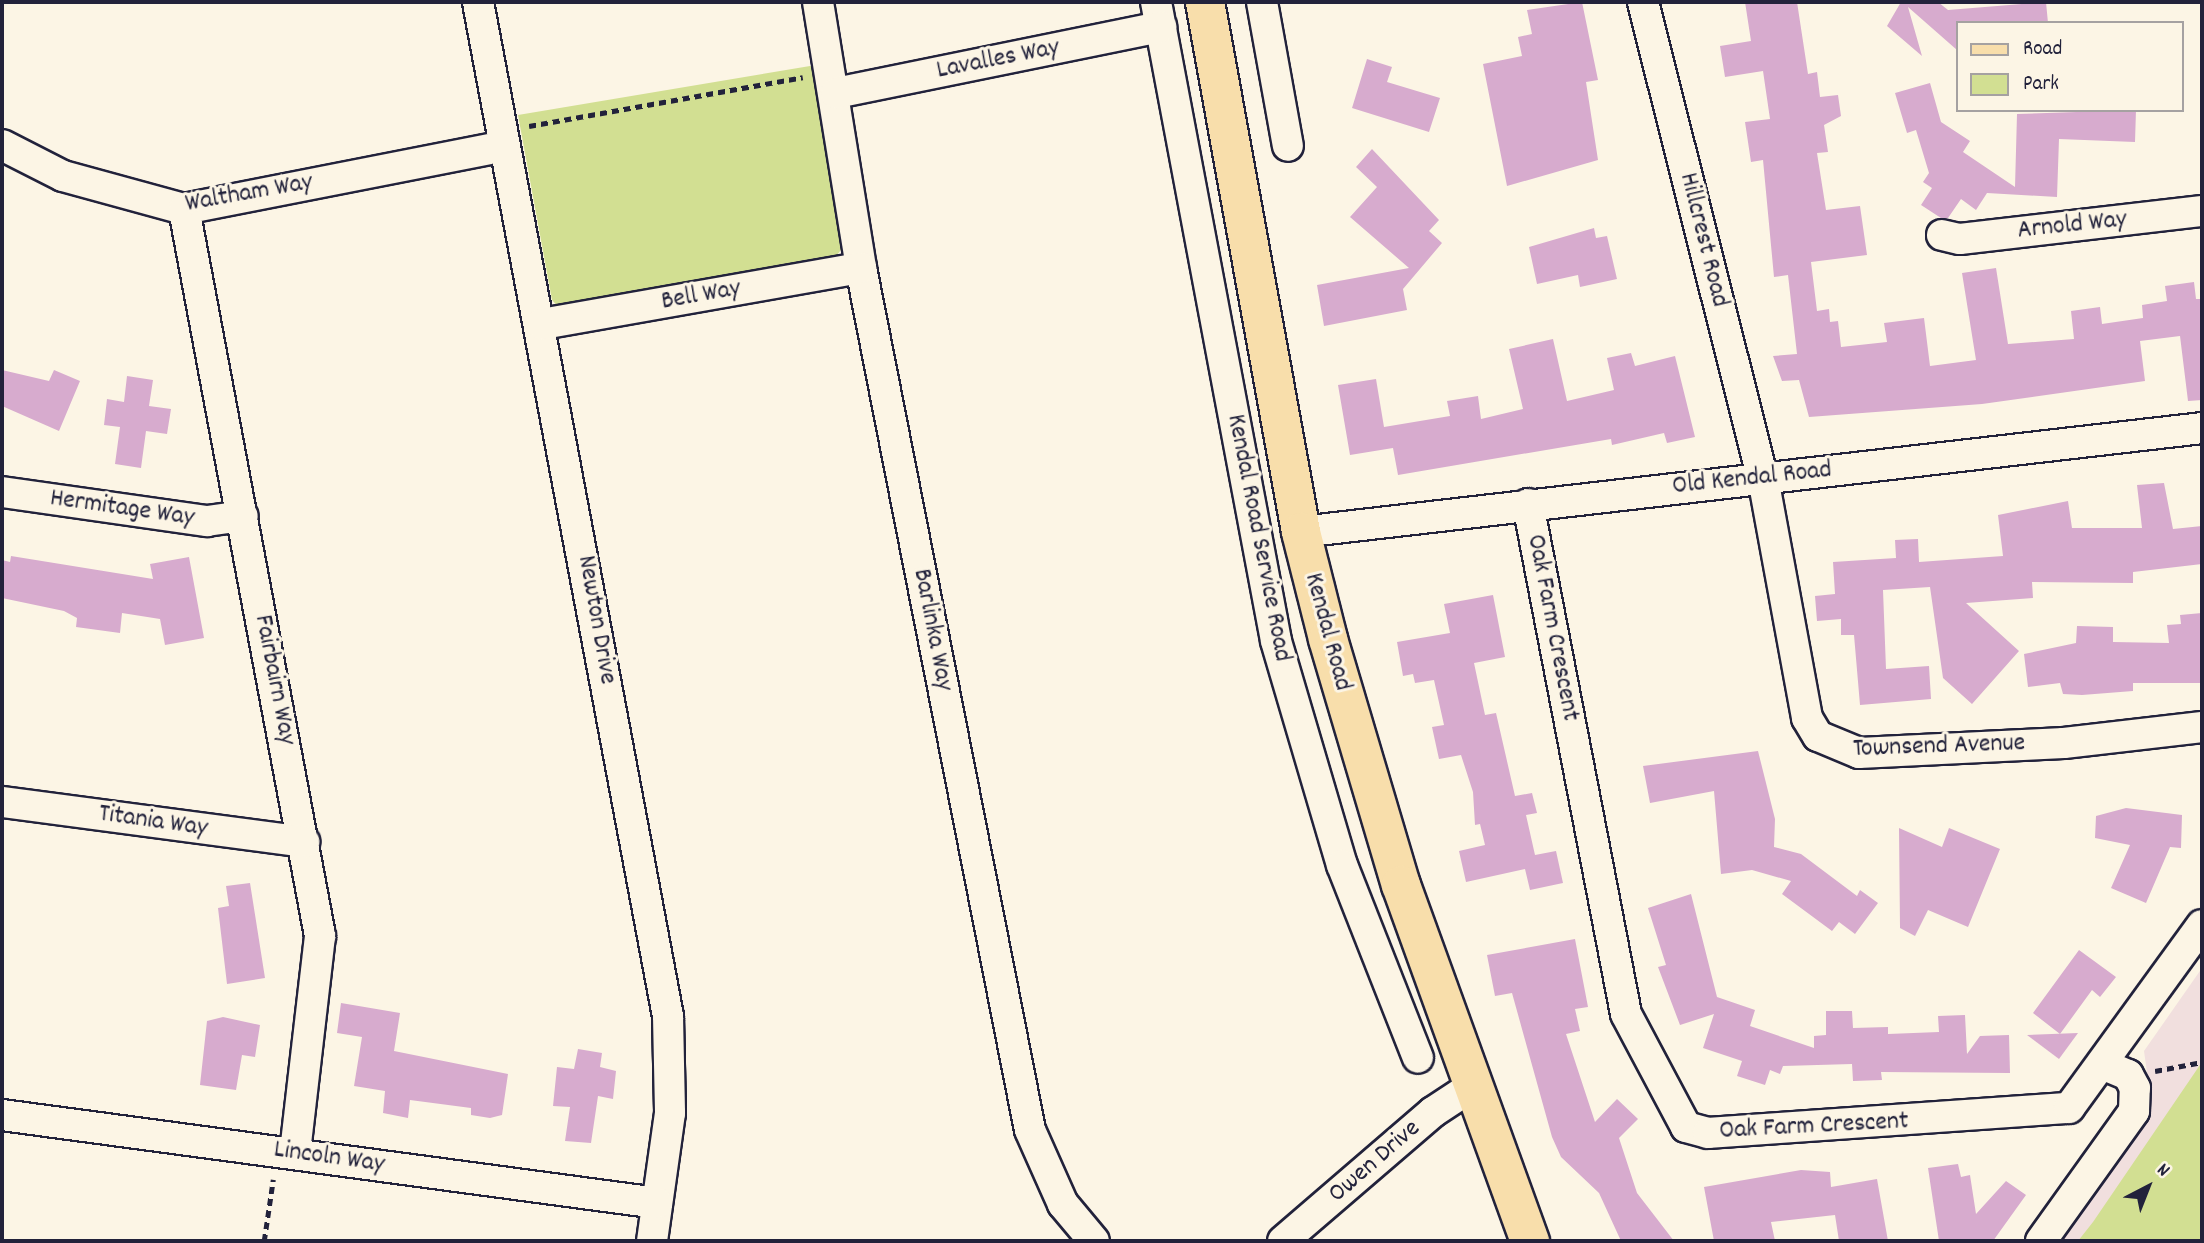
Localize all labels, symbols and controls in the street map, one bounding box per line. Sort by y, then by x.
legend [1955,21,2183,112]
street label: Lavalles Way [934,33,1062,87]
text: Road [2023,35,2062,65]
text: Park [2023,70,2059,100]
street label: Waltham Way [183,167,315,221]
street label: Hillcrest Road [1671,170,1735,310]
street label: Arnold Way [2016,205,2128,247]
street label: Bell Way [659,274,743,318]
street label: Kendal Road Service Road [1219,412,1297,664]
street label: Old Kendal Road [1671,455,1833,503]
street label: Hermitage Way [48,483,196,535]
street label: Oak Farm Crescent [1519,532,1585,724]
street label: Newton Drive [569,553,623,687]
street label: Barlinka Way [905,566,959,694]
street label: Kendal Road [1296,570,1358,694]
street label: Fairbairn Way [246,612,302,748]
street label: Townsend Avenue [1852,728,2026,766]
street label: Titania Way [97,799,209,845]
street label: Oak Farm Crescent [1719,1106,1909,1148]
street label: Owen Drive [1323,1114,1427,1210]
street label: Lincoln Way [272,1135,386,1181]
north arrow [2113,1152,2183,1222]
text: N [2150,1158,2175,1184]

